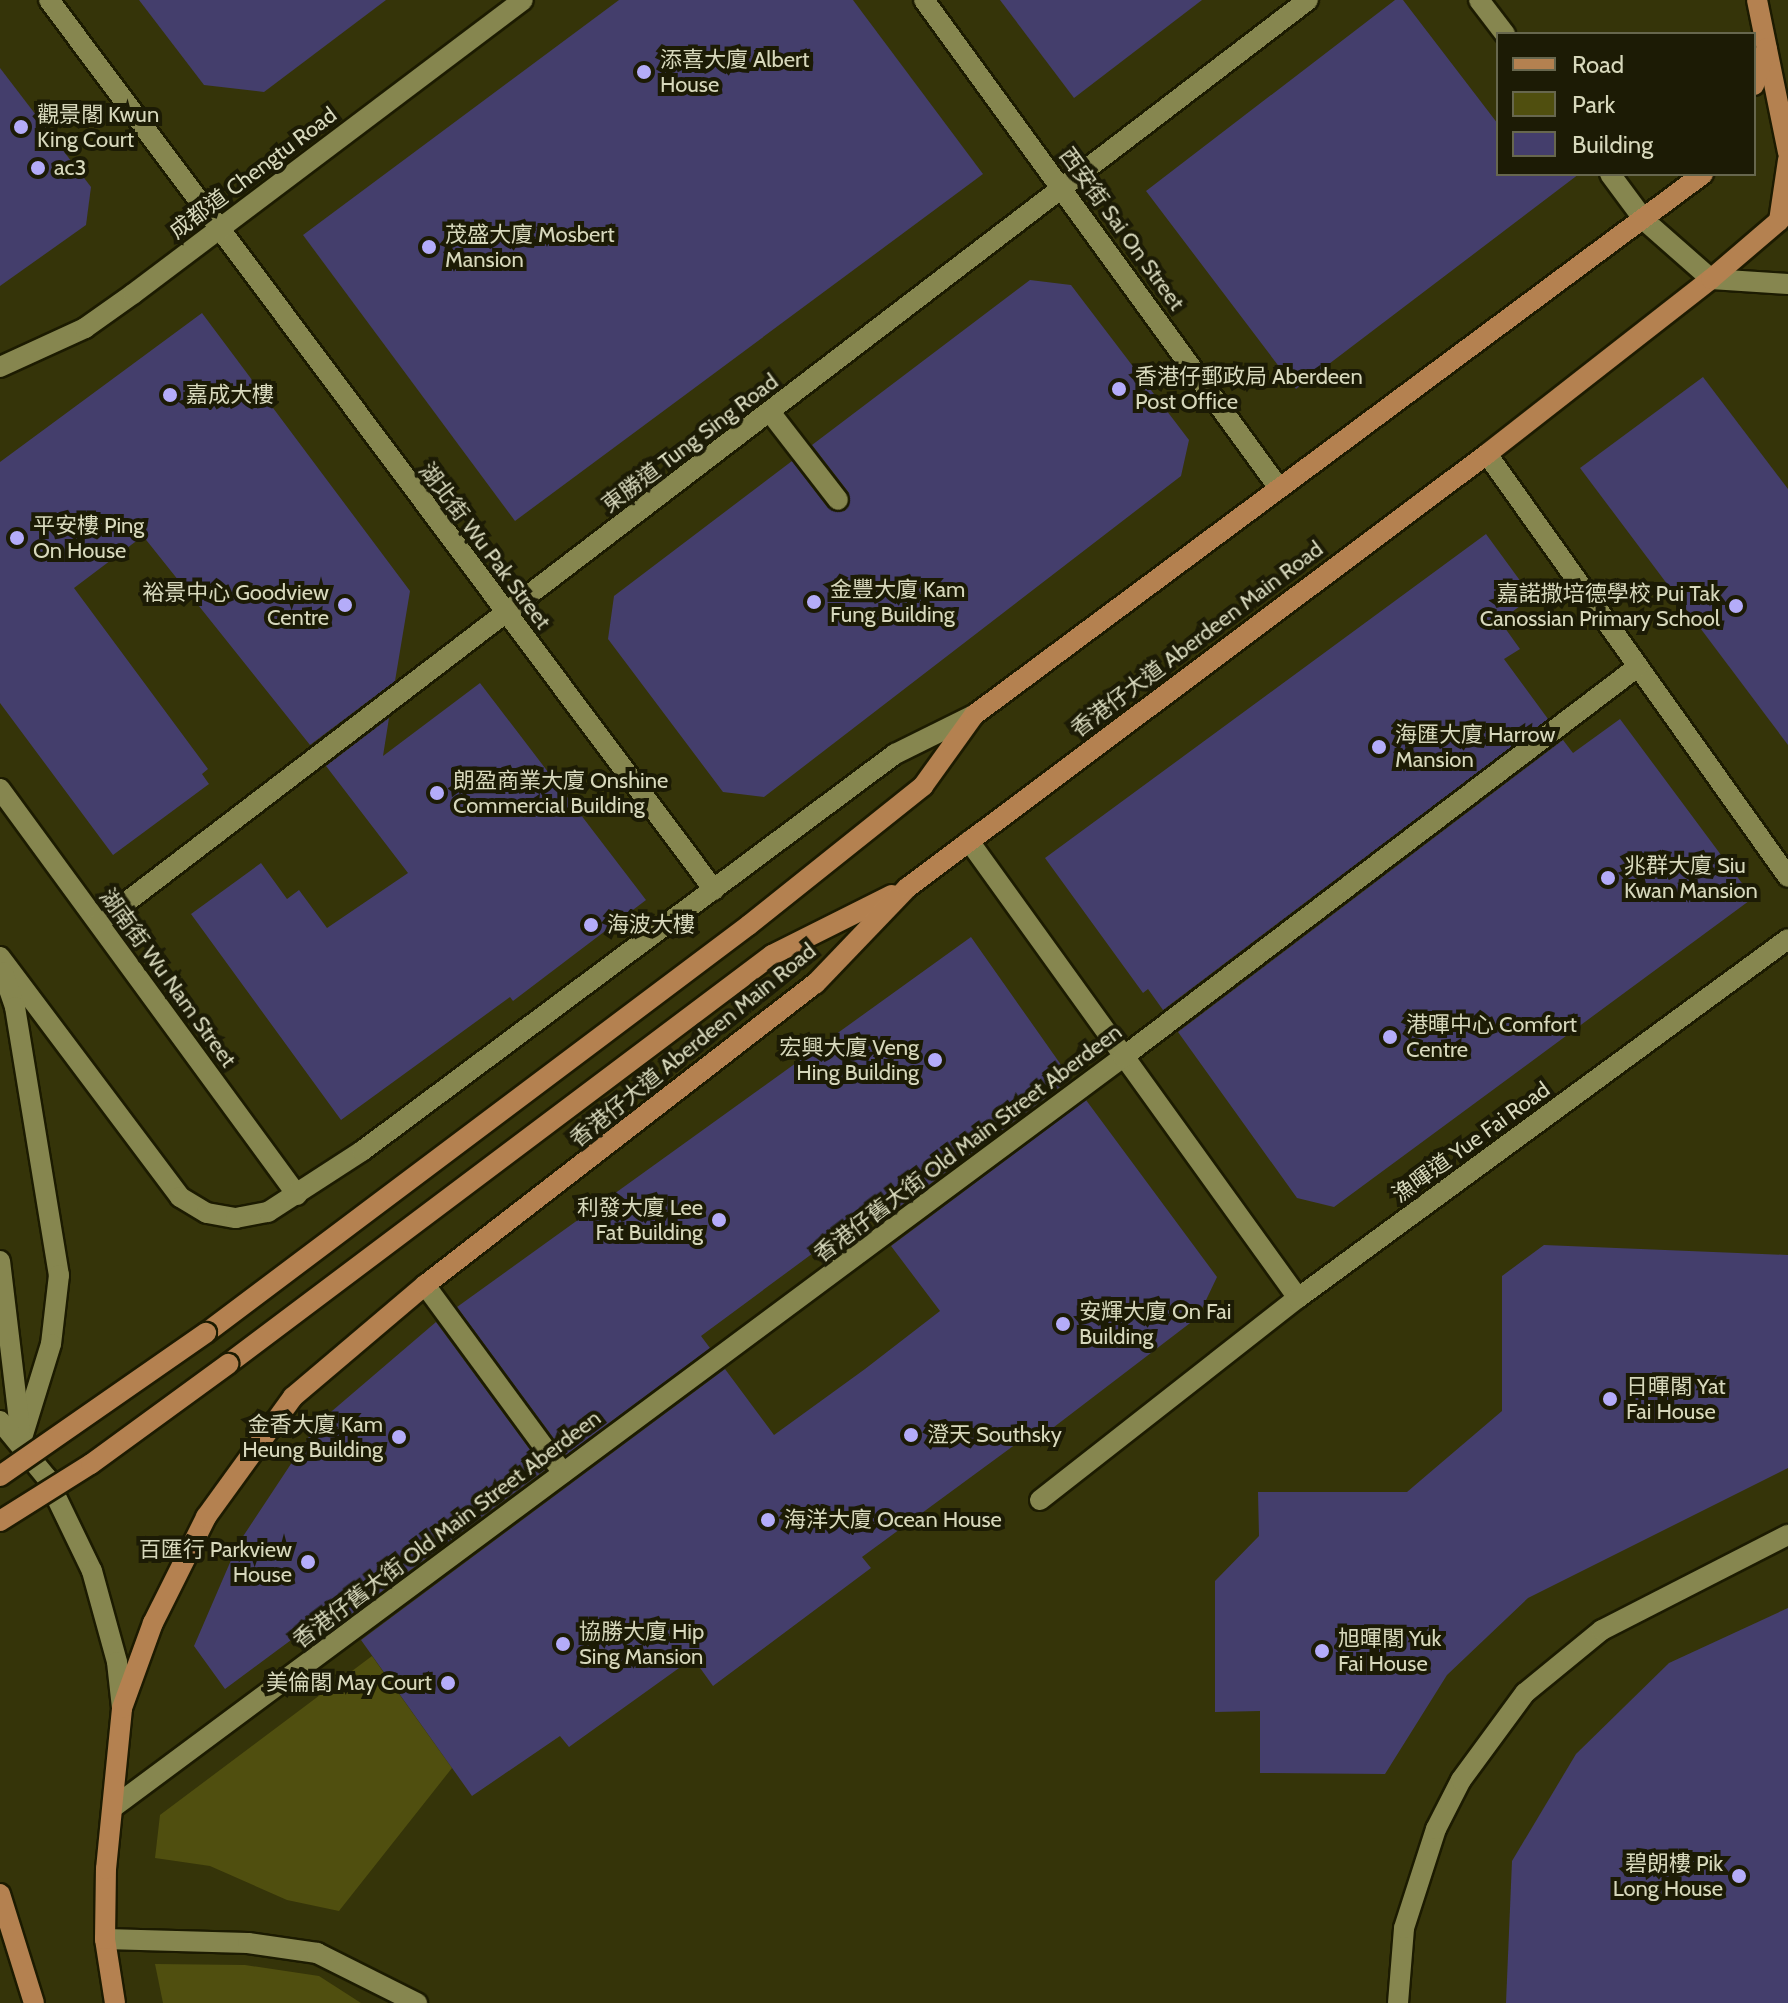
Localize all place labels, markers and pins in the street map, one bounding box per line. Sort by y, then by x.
place label: 添喜大廈 Albert House [660,46,809,98]
marker: 添喜大廈 Albert House [635,63,653,81]
place label: 觀景閣 Kwun King Court [37,101,159,152]
marker: 觀景閣 Kwun King Court [12,118,30,136]
place label: ac3 [54,155,86,181]
marker: ac3 [29,159,47,177]
place label: 茂盛大廈 Mosbert Mansion [445,221,615,272]
marker: 茂盛大廈 Mosbert Mansion [420,238,438,256]
place label: 香港仔郵政局 Aberdeen Post Office [1135,363,1363,414]
marker: 香港仔郵政局 Aberdeen Post Office [1110,380,1128,398]
place label: 嘉成大樓 [186,382,274,408]
marker: 嘉成大樓 [161,386,179,404]
place label: 平安樓 Ping On House [33,512,144,564]
marker: 平安樓 Ping On House [8,529,26,547]
place label: 金豐大廈 Kam Fung Building [830,576,965,628]
place label: 裕景中心 Goodview Centre [142,579,329,630]
place label: 嘉諾撒培德學校 Pui Tak Canossian Primary School [1480,580,1720,632]
marker: 金豐大廈 Kam Fung Building [805,593,823,611]
marker: 裕景中心 Goodview Centre [336,596,354,614]
marker: 嘉諾撒培德學校 Pui Tak Canossian Primary School [1727,597,1745,615]
place label: 海匯大廈 Harrow Mansion [1395,721,1555,772]
marker: 海匯大廈 Harrow Mansion [1370,738,1388,756]
place label: 朗盈商業大廈 Onshine Commercial Building [453,767,668,818]
marker: 朗盈商業大廈 Onshine Commercial Building [428,784,446,802]
place label: 兆群大廈 Siu Kwan Mansion [1624,852,1758,904]
marker: 兆群大廈 Siu Kwan Mansion [1599,869,1617,887]
place label: 海波大樓 [607,912,695,938]
marker: 海波大樓 [582,916,600,934]
place label: 港暉中心 Comfort Centre [1406,1011,1577,1062]
marker: 港暉中心 Comfort Centre [1381,1028,1399,1046]
place label: 宏興大廈 Veng Hing Building [779,1034,919,1086]
marker: 宏興大廈 Veng Hing Building [926,1051,944,1069]
place label: 利發大廈 Lee Fat Building [577,1194,703,1246]
marker: 利發大廈 Lee Fat Building [710,1211,728,1229]
place label: 安輝大廈 On Fai Building [1079,1298,1231,1350]
marker: 安輝大廈 On Fai Building [1054,1315,1072,1333]
place label: 日暉閣 Yat Fai House [1626,1373,1726,1424]
marker: 日暉閣 Yat Fai House [1601,1390,1619,1408]
place label: 金香大廈 Kam Heung Building [242,1411,383,1462]
place label: 澄天 Southsky [927,1422,1062,1448]
marker: 澄天 Southsky [902,1426,920,1444]
marker: 金香大廈 Kam Heung Building [390,1428,408,1446]
place label: 海洋大廈 Ocean House [784,1507,1002,1533]
marker: 海洋大廈 Ocean House [759,1511,777,1529]
place label: 百匯行 Parkview House [139,1536,292,1588]
marker: 百匯行 Parkview House [299,1553,317,1571]
place label: 協勝大廈 Hip Sing Mansion [579,1618,704,1670]
place label: 旭暉閣 Yuk Fai House [1338,1625,1441,1676]
marker: 協勝大廈 Hip Sing Mansion [554,1635,572,1653]
marker: 旭暉閣 Yuk Fai House [1313,1642,1331,1660]
place label: 美倫閣 May Court [266,1670,432,1696]
marker: 美倫閣 May Court [439,1674,457,1692]
place label: 碧朗樓 Pik Long House [1613,1850,1723,1902]
marker: 碧朗樓 Pik Long House [1730,1867,1748,1885]

